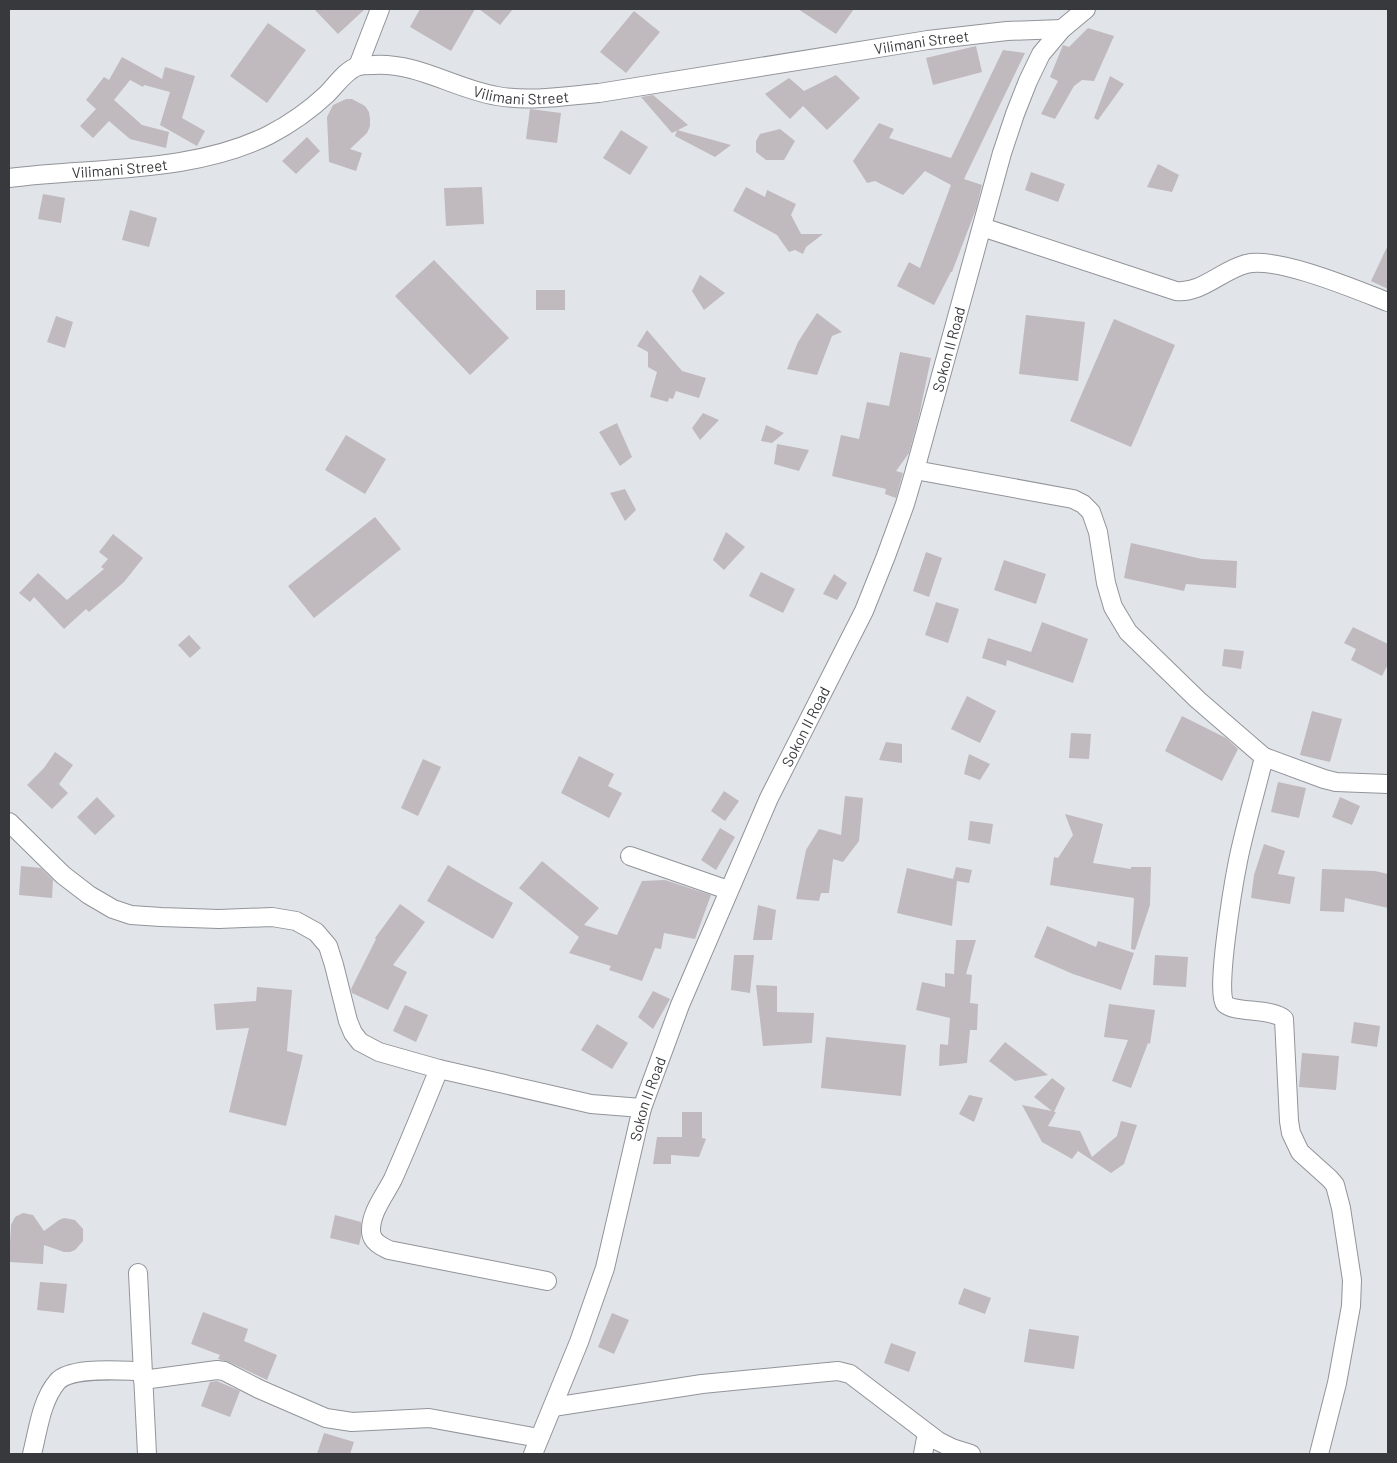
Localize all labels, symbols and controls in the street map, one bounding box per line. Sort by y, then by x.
street label: Vilimani Street [873,26,970,58]
street label: Vilimani Street [471,82,570,108]
street label: Vilimani Street [71,155,169,181]
street label: Sokon II Road [928,305,968,394]
street label: Sokon II Road [777,683,833,770]
street label: Sokon II Road [626,1054,669,1143]

